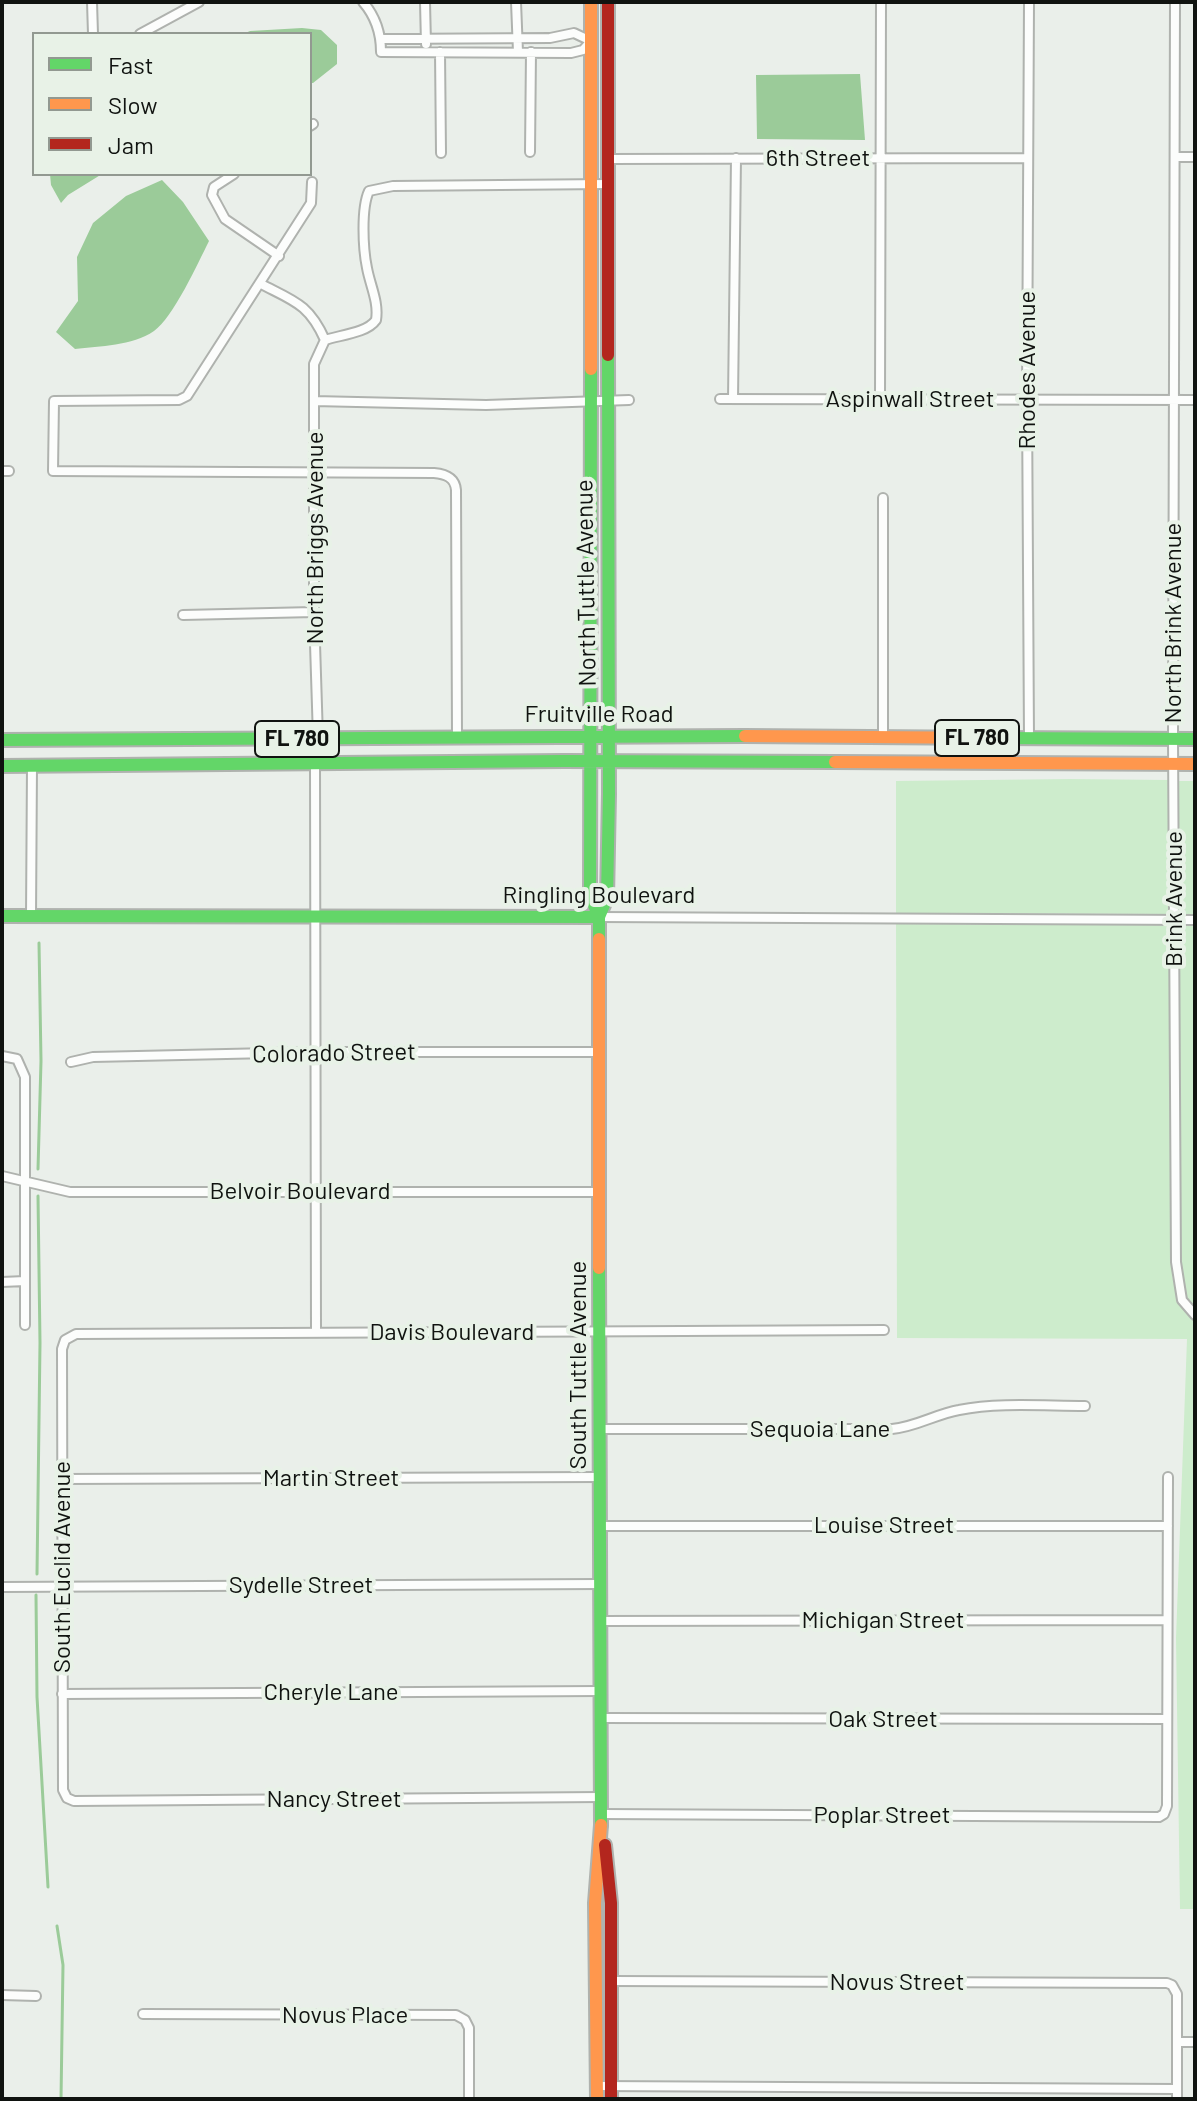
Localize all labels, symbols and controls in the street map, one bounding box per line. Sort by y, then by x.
legend [32,32,312,176]
text: Fast [108,50,153,79]
text: Slow [108,90,157,119]
text: Jam [108,130,154,159]
street label: 6th Street [766,144,870,172]
street label: Rhodes Avenue [1013,291,1041,449]
street label: Aspinwall Street [826,385,994,413]
street label: North Briggs Avenue [301,432,329,644]
street label: North Tuttle Avenue [570,479,602,687]
street label: North Brink Avenue [1159,523,1187,723]
street label: Fruitville Road [524,700,674,728]
road number: FL 780 [935,720,1019,756]
road number: FL 780 [255,721,339,757]
street label: Brink Avenue [1160,831,1188,967]
street label: Ringling Boulevard [503,881,695,909]
street label: Colorado Street [252,1037,416,1069]
street label: Belvoir Boulevard [209,1177,391,1205]
street label: South Tuttle Avenue [564,1261,592,1469]
street label: Davis Boulevard [370,1318,534,1346]
street label: Sequoia Lane [750,1415,890,1443]
street label: South Euclid Avenue [48,1461,76,1673]
street label: Martin Street [263,1464,399,1492]
street label: Louise Street [814,1511,954,1539]
street label: Sydelle Street [229,1571,373,1599]
street label: Michigan Street [801,1606,965,1634]
street label: Cheryle Lane [263,1678,399,1706]
street label: Oak Street [828,1705,938,1733]
street label: Nancy Street [267,1785,401,1813]
street label: Poplar Street [814,1801,950,1829]
street label: Novus Street [830,1968,964,1996]
street label: Novus Place [282,2001,408,2029]

